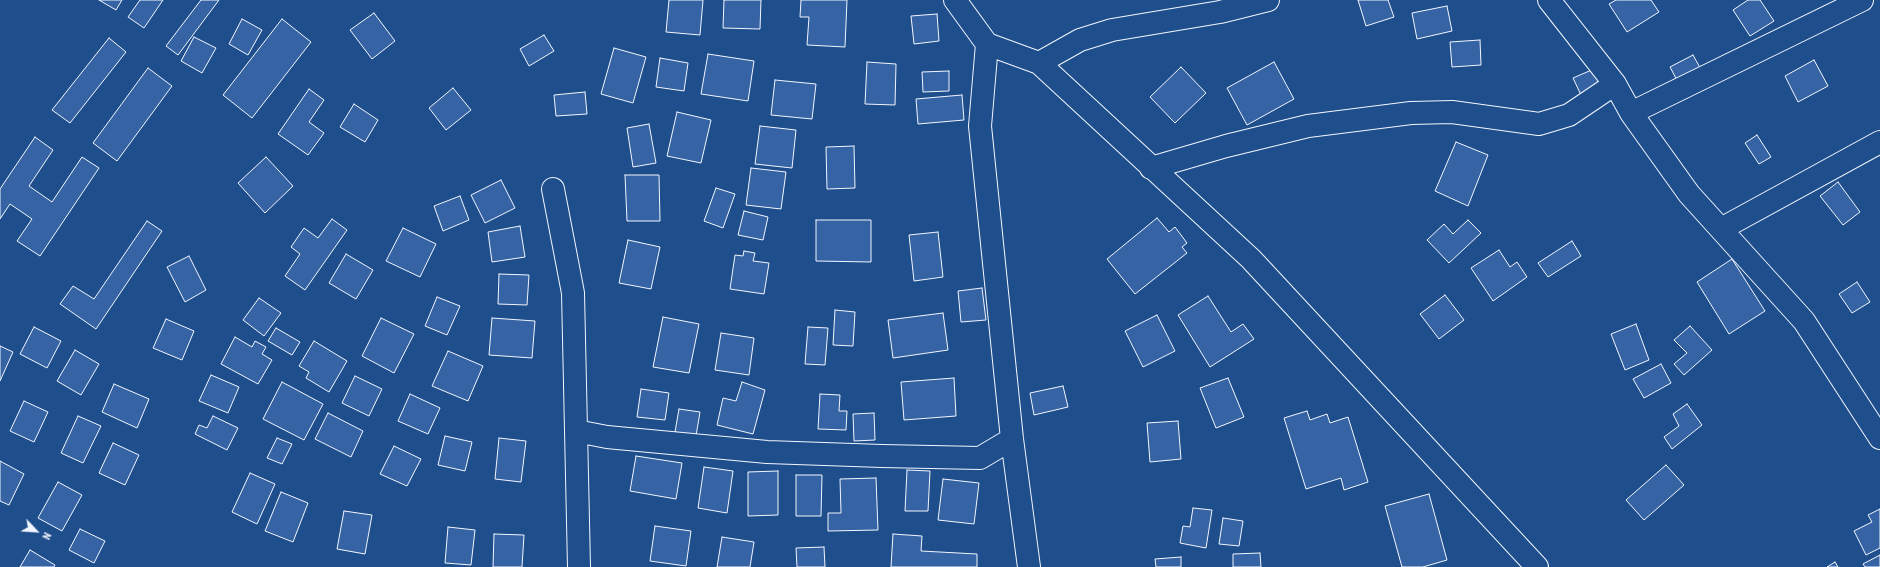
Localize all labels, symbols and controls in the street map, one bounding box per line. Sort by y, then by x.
north arrow [16,511,56,551]
text: N [39,530,54,542]

